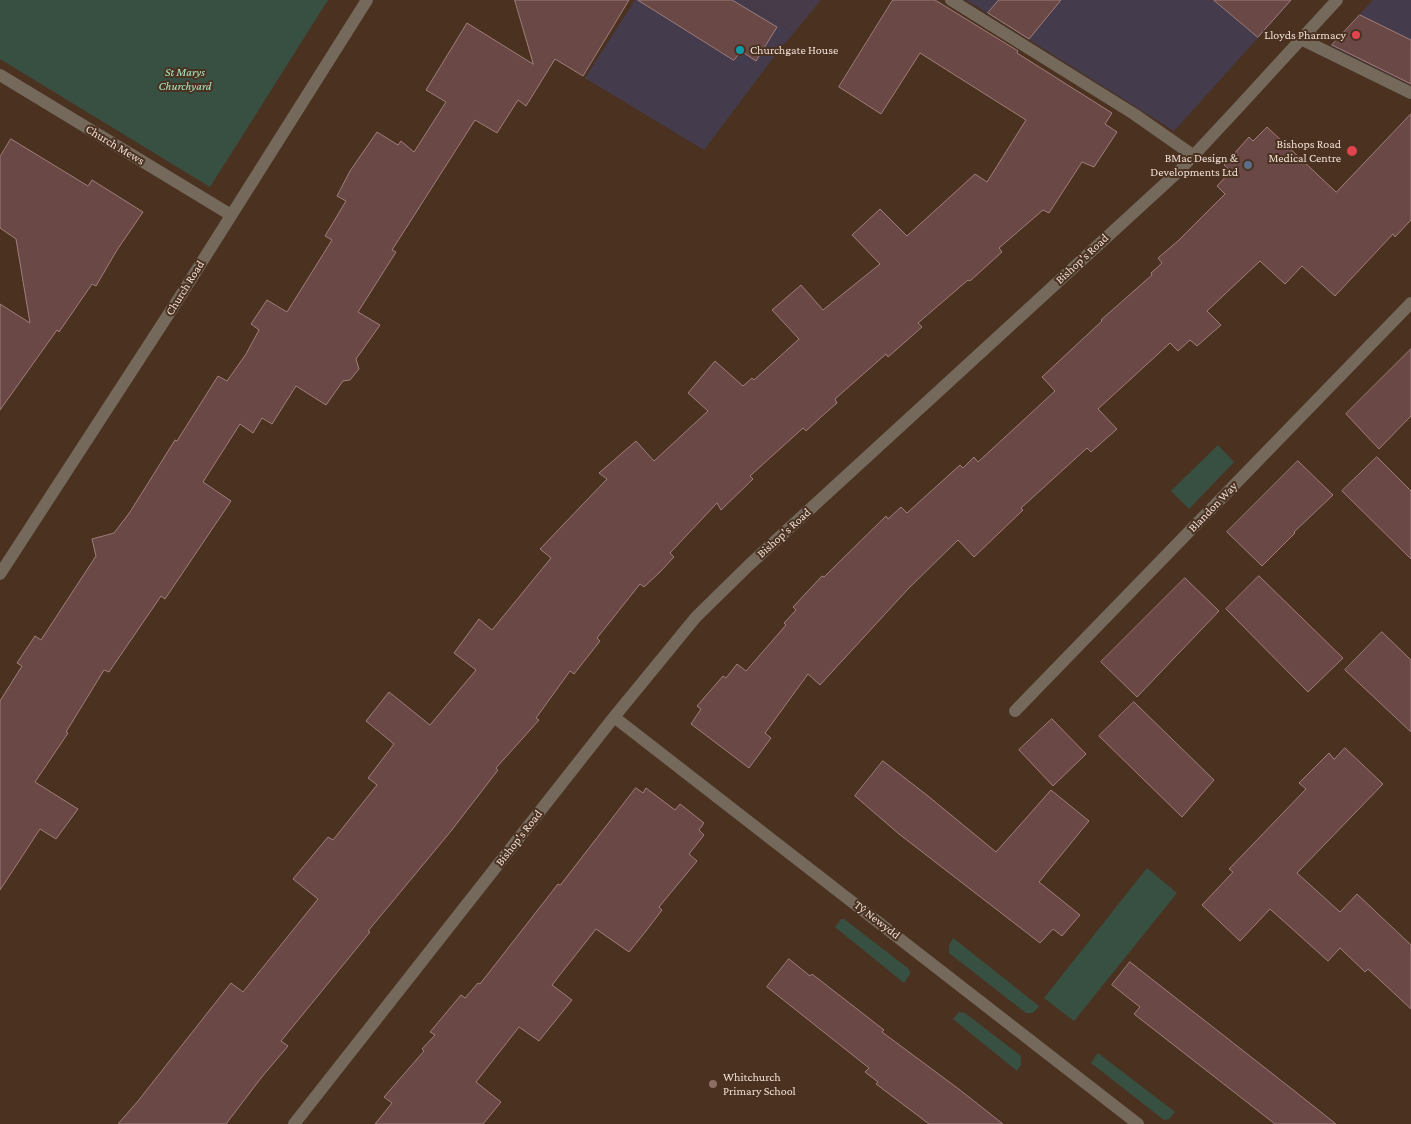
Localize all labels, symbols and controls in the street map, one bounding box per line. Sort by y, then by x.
place label: Lloyds Pharmacy [1264,28,1346,42]
marker: Lloyds Pharmacy [1350,29,1362,41]
place label: Churchgate House [750,43,838,57]
marker: Churchgate House [734,44,746,56]
park label: St Marys Churchyard [159,65,211,93]
street label: Church Mews [83,122,147,168]
place label: Bishops Road Medical Centre [1268,137,1341,165]
marker: Bishops Road Medical Centre [1345,144,1359,158]
place label: BMac Design & Developments Ltd [1150,151,1238,179]
marker: BMac Design & Developments Ltd [1242,159,1254,171]
street label: Bishop's Road [1053,231,1111,287]
street label: Church Road [163,258,207,318]
street label: Blandon Way [1186,479,1240,535]
street label: Bishop's Road [754,505,814,561]
street label: Bishop's Road [493,807,545,869]
street label: Tŷ Newydd [851,898,903,942]
place label: Whitchurch Primary School [723,1070,796,1098]
marker: Whitchurch Primary School [707,1078,719,1090]

